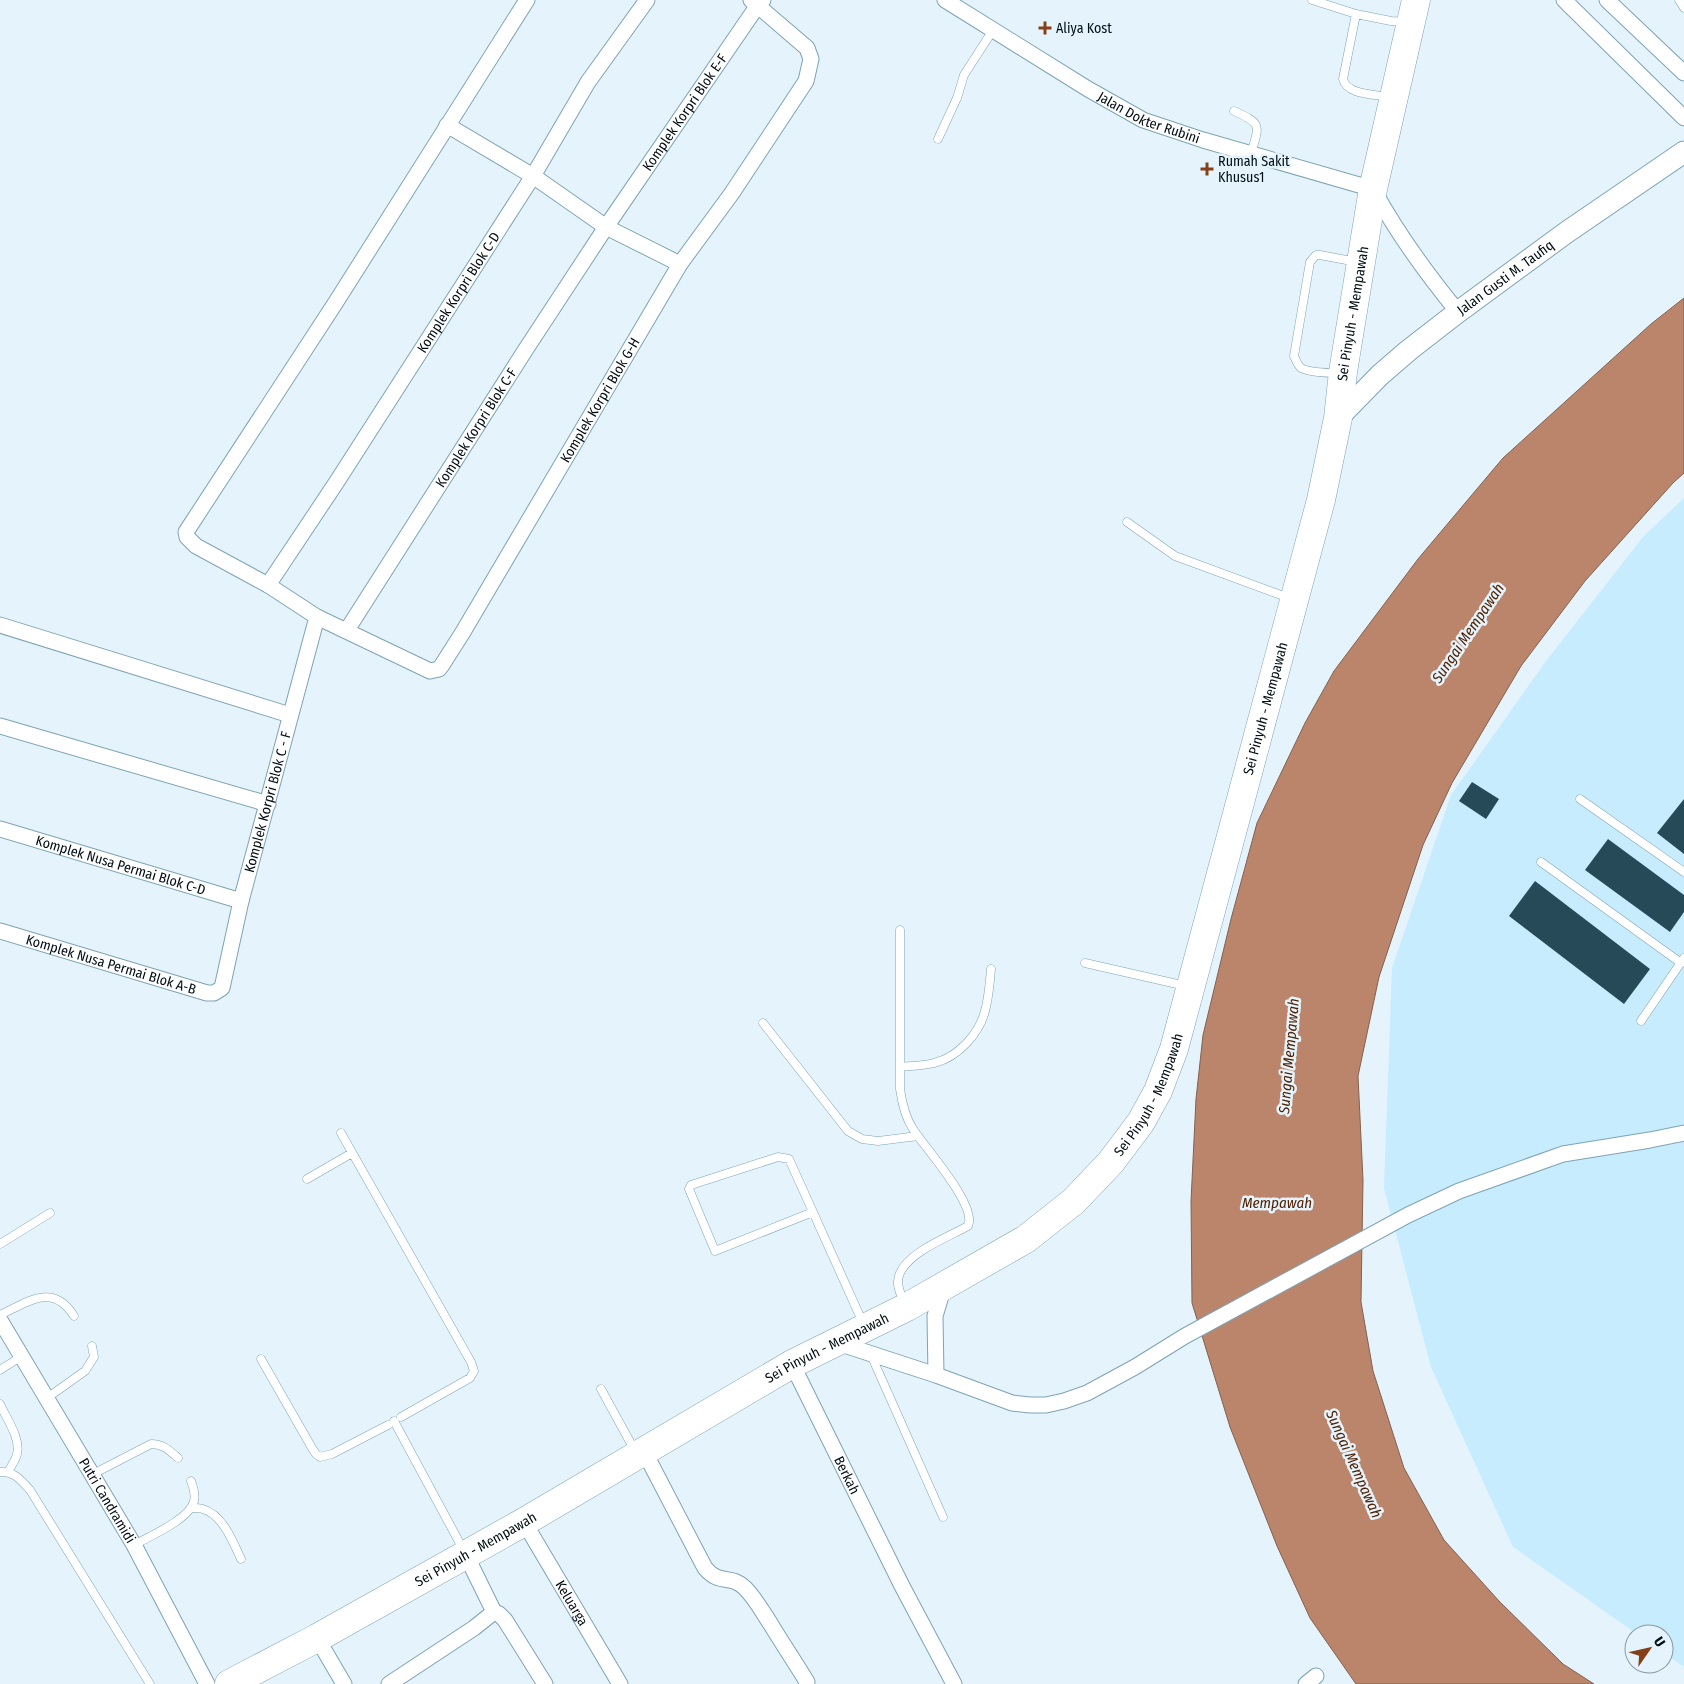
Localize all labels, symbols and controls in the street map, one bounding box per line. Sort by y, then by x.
place label: Aliya Kost [1056,20,1112,37]
marker: Aliya Kost [1038,21,1052,35]
street label: Komplek Korpri Blok E-F [638,51,730,174]
street label: Jalan Dokter Rubini [1095,88,1202,147]
place label: Rumah Sakit Khusus1 [1218,153,1290,186]
marker: Rumah Sakit Khusus1 [1200,162,1214,176]
street label: Komplek Korpri Blok C-D [413,229,503,356]
street label: Jalan Gusti M. Taufiq [1454,236,1557,318]
street label: Sei Pinyuh - Mempawah [1334,245,1372,382]
street label: Komplek Korpri Blok G-H [556,335,643,466]
street label: Komplek Korpri Blok C-F [432,365,520,490]
water label: Sungai Mempawah [1428,580,1508,687]
street label: Sei Pinyuh - Mempawah [1239,640,1291,777]
street label: Komplek Korpri Blok C - F [240,730,294,874]
street label: Komplek Nusa Permai Blok C-D [34,832,208,898]
street label: Komplek Nusa Permai Blok A-B [24,931,199,998]
water label: Sungai Mempawah [1275,997,1303,1116]
street label: Sei Pinyuh - Mempawah [1110,1031,1186,1159]
water label: Mempawah [1242,1194,1312,1212]
street label: Sei Pinyuh - Mempawah [762,1309,891,1387]
water label: Sungai Mempawah [1322,1406,1386,1521]
street label: Berkah [831,1453,864,1497]
street label: Putri Candramidi [76,1455,139,1546]
street label: Sei Pinyuh - Mempawah [412,1508,539,1590]
street label: Keluarga [552,1577,592,1629]
north arrow [1624,1624,1674,1674]
text: U [1650,1634,1669,1650]

